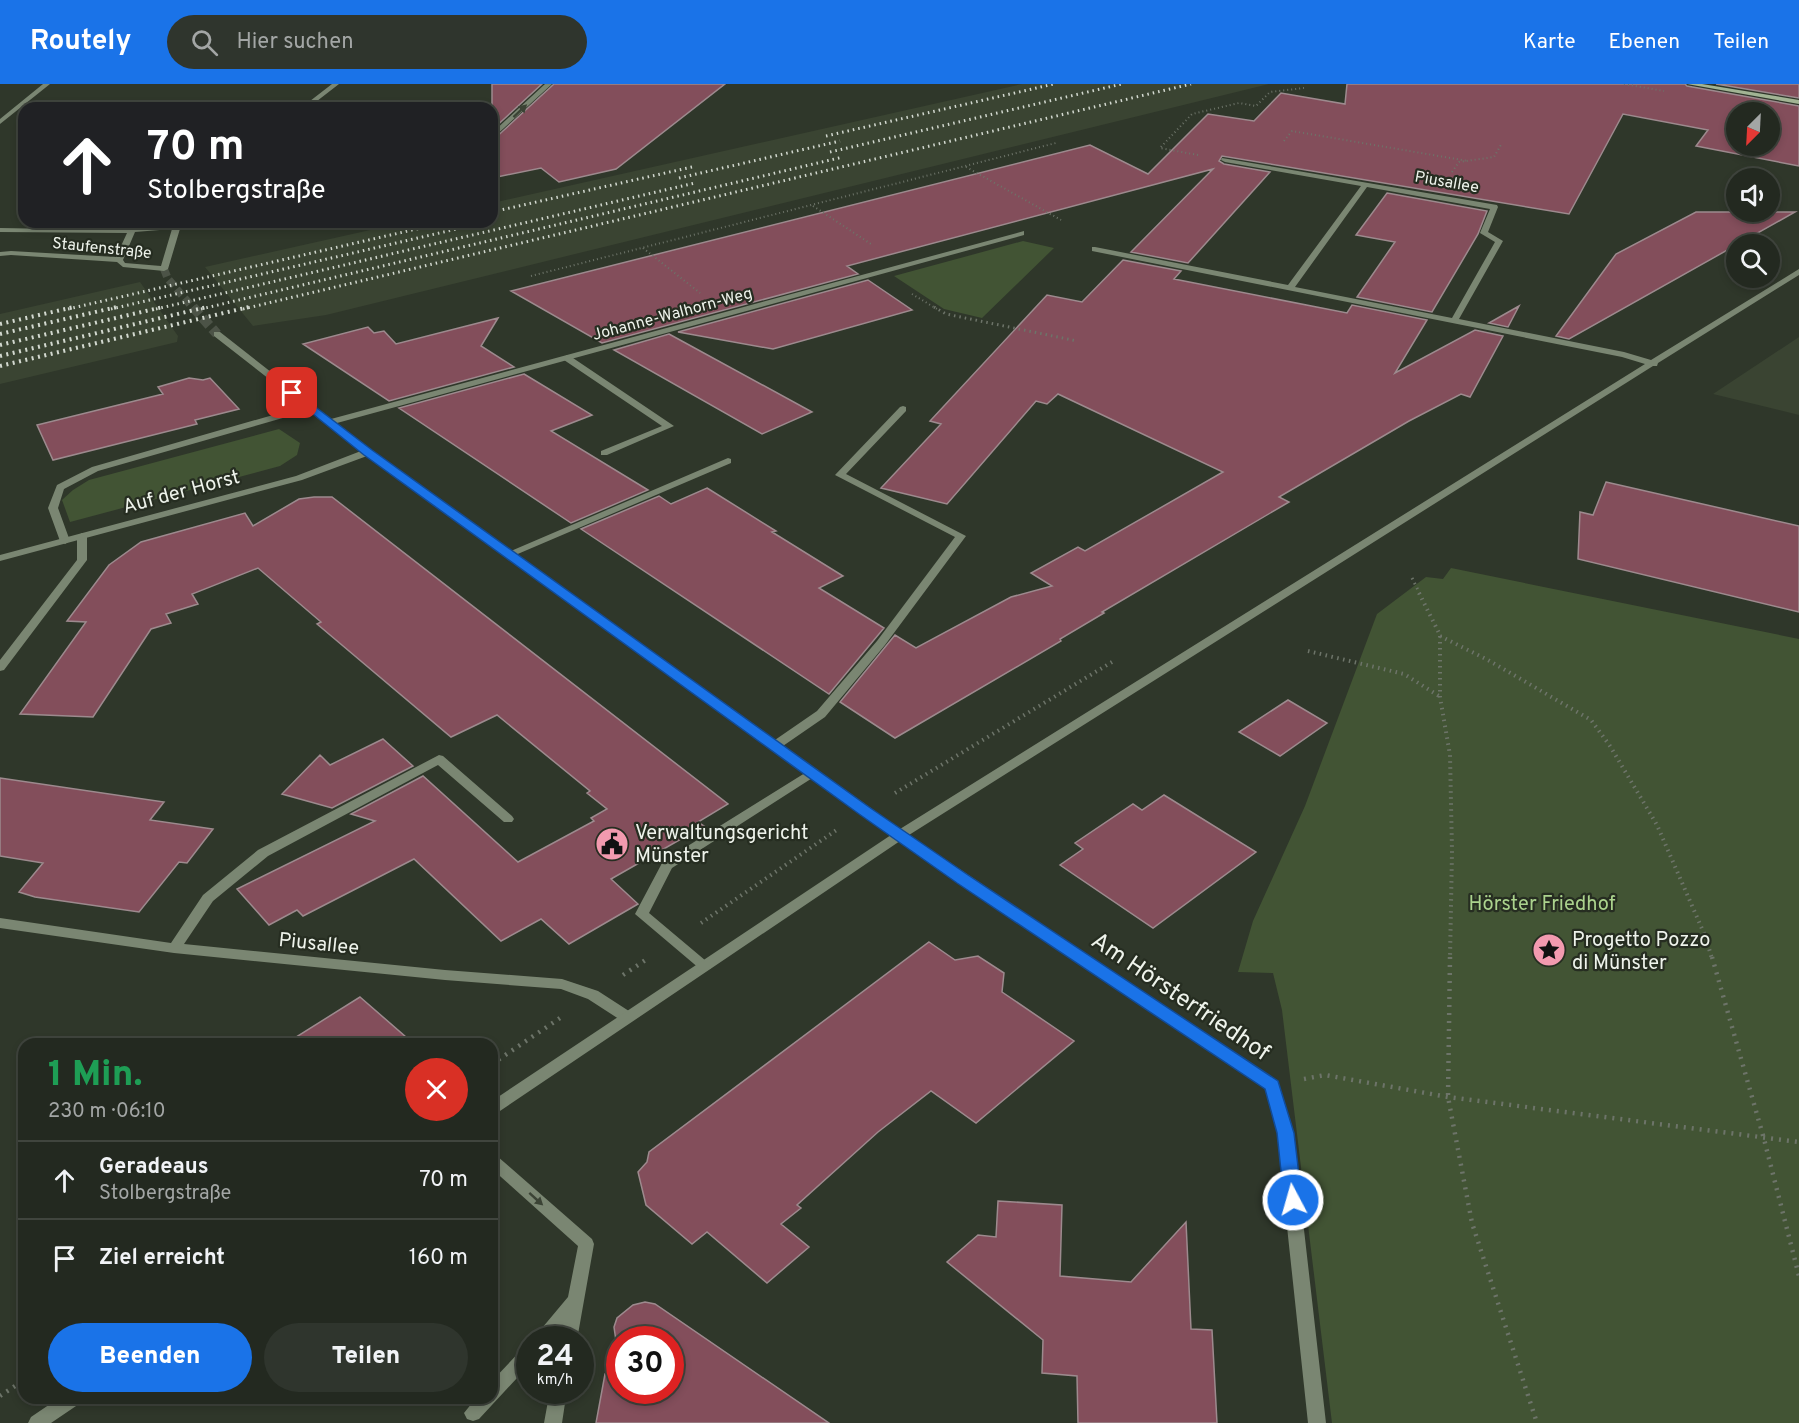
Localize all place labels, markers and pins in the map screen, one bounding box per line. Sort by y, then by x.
pin [266,367,317,418]
place label: Verwaltungsgericht Münster [635,821,809,870]
public building icon: Verwaltungsgericht Münster [594,826,630,862]
place label: Progetto Pozzo di Münster [1572,928,1710,977]
place icon: Progetto Pozzo di Münster [1531,932,1567,968]

